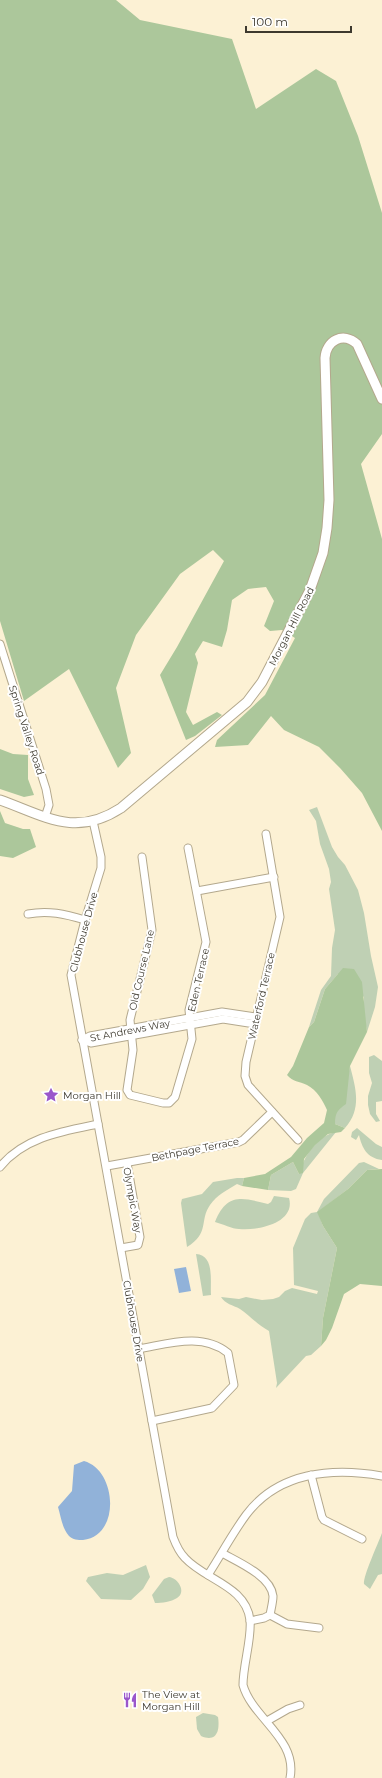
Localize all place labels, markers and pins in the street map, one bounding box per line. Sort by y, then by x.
place icon: Morgan Hill [42,1086,60,1104]
place label: Morgan Hill [63,1089,121,1102]
place label: The View at Morgan Hill [142,1688,200,1713]
restaurant icon: The View at Morgan Hill [121,1691,139,1709]

